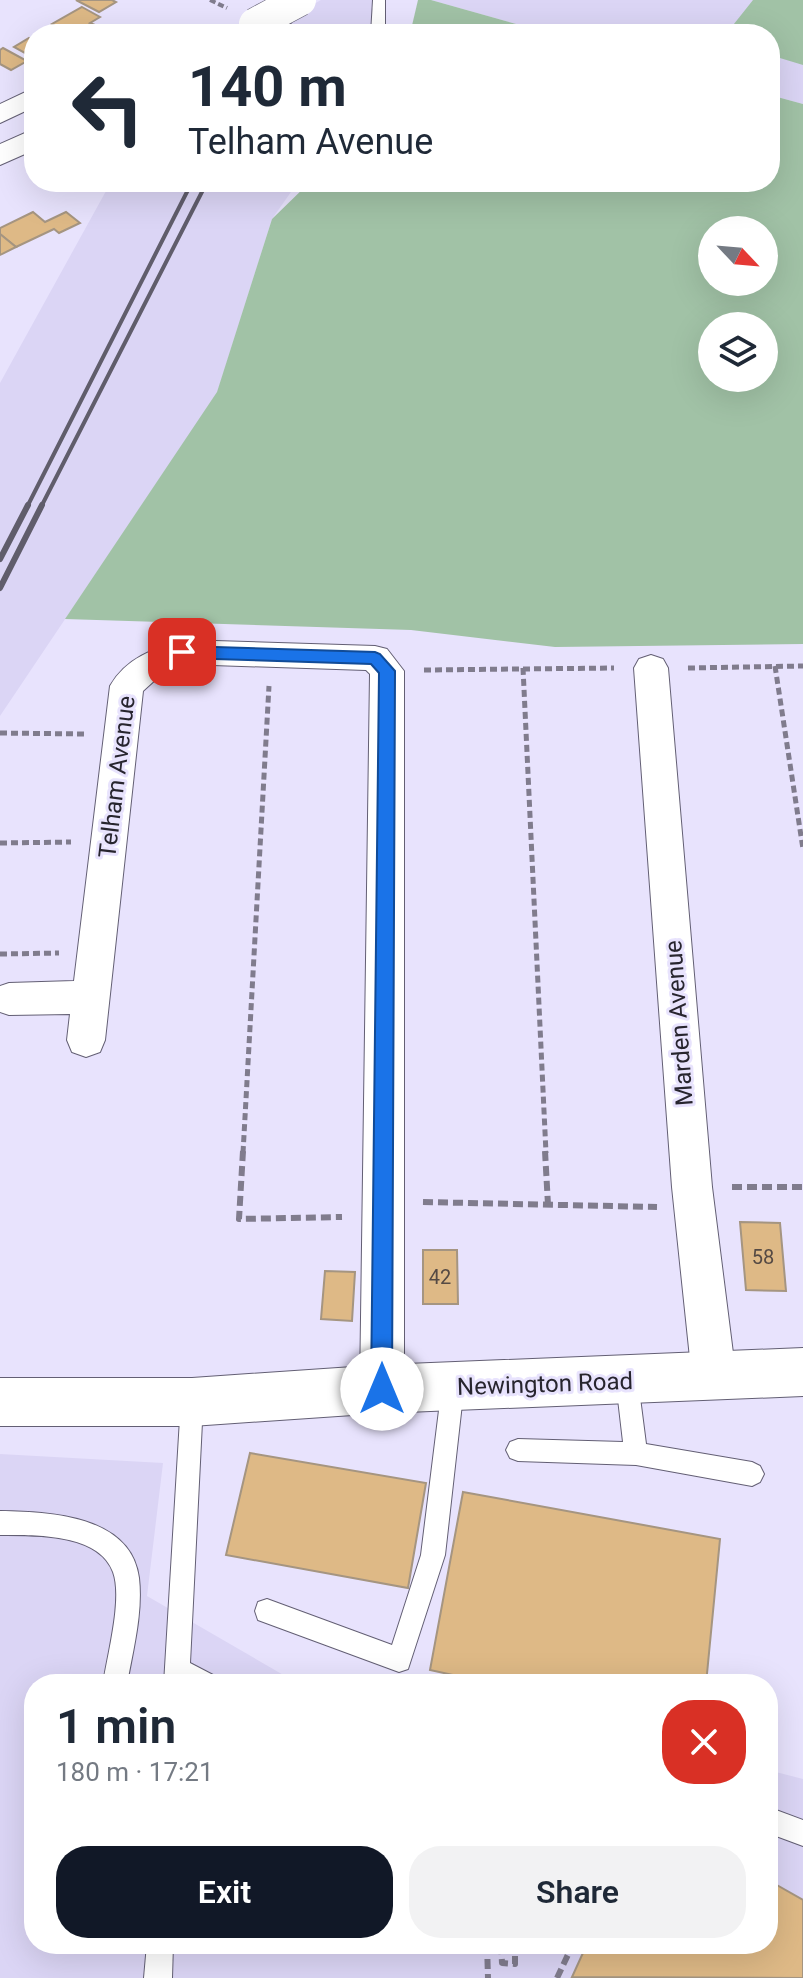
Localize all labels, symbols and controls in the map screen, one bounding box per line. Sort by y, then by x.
text: 140 m [188,54,347,120]
icon: left [56,56,160,160]
text: Telham Avenue [188,121,433,163]
north arrow [698,216,778,296]
map controls [698,216,778,392]
button: layers [698,312,778,392]
pin [148,618,216,686]
icon: arrive [160,630,204,674]
street label: Telham Avenue [93,694,141,860]
street label: Marden Avenue [659,939,699,1107]
house number: 58 [752,1245,774,1269]
house number: 42 [429,1265,451,1289]
position arrow [340,1347,424,1431]
street label: Newington Road [457,1367,633,1401]
text: 1 min [56,1698,176,1755]
button: close [662,1700,746,1784]
text: 180 m · 17:21 [56,1757,214,1787]
button: Exit [56,1846,393,1938]
button: Share [409,1846,746,1938]

